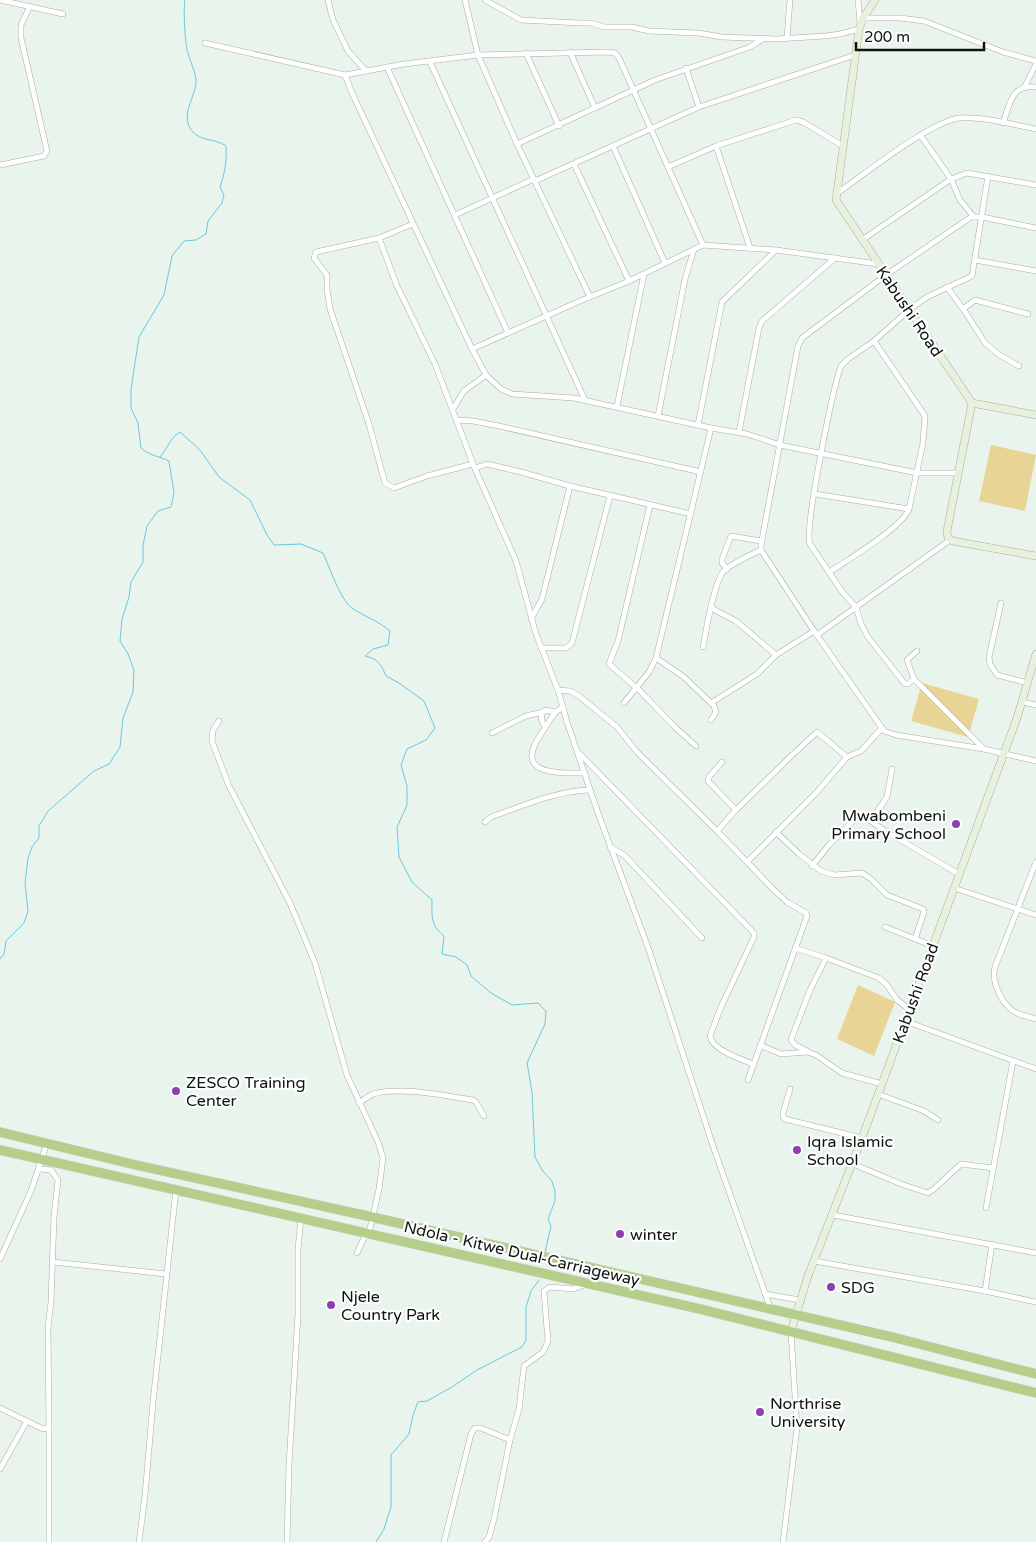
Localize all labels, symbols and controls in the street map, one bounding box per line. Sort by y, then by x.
scale bar [856,20,984,52]
text: 200 m [864,28,910,46]
street label: Kabushi Road [871,262,947,361]
place label: Mwabombeni Primary School [831,806,946,844]
marker: Mwabombeni Primary School [950,818,962,830]
street label: Kabushi Road [889,940,943,1046]
place label: ZESCO Training Center [186,1073,306,1111]
marker: ZESCO Training Center [170,1085,182,1097]
place label: Iqra Islamic School [807,1132,893,1170]
marker: Iqra Islamic School [791,1144,803,1156]
street label: Ndola - Kitwe Dual-Carriageway [402,1217,642,1291]
place label: winter [630,1225,678,1245]
marker: winter [614,1228,626,1240]
place label: SDG [841,1278,875,1298]
marker: SDG [825,1281,837,1293]
place label: Njele Country Park [341,1287,440,1325]
marker: Njele Country Park [325,1299,337,1311]
place label: Northrise University [770,1394,846,1432]
marker: Northrise University [754,1406,766,1418]

